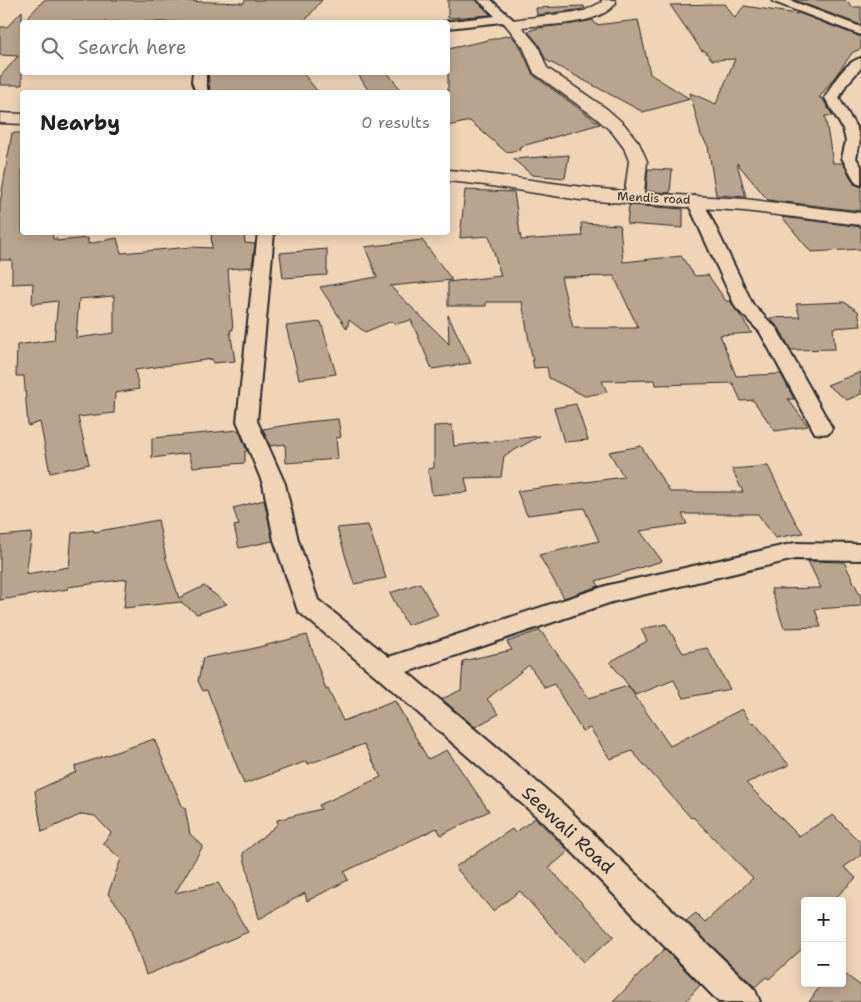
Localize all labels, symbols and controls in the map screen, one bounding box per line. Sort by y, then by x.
search box [20,20,450,75]
icon: search [38,34,66,62]
text: Search here [78,35,187,60]
text: Nearby [40,109,120,137]
text: 0 results [361,112,430,133]
street label: Mendis road [617,188,691,208]
street label: Seewali Road [517,781,619,879]
map controls [801,897,846,987]
button: + [801,897,846,942]
button: − [801,942,846,987]

